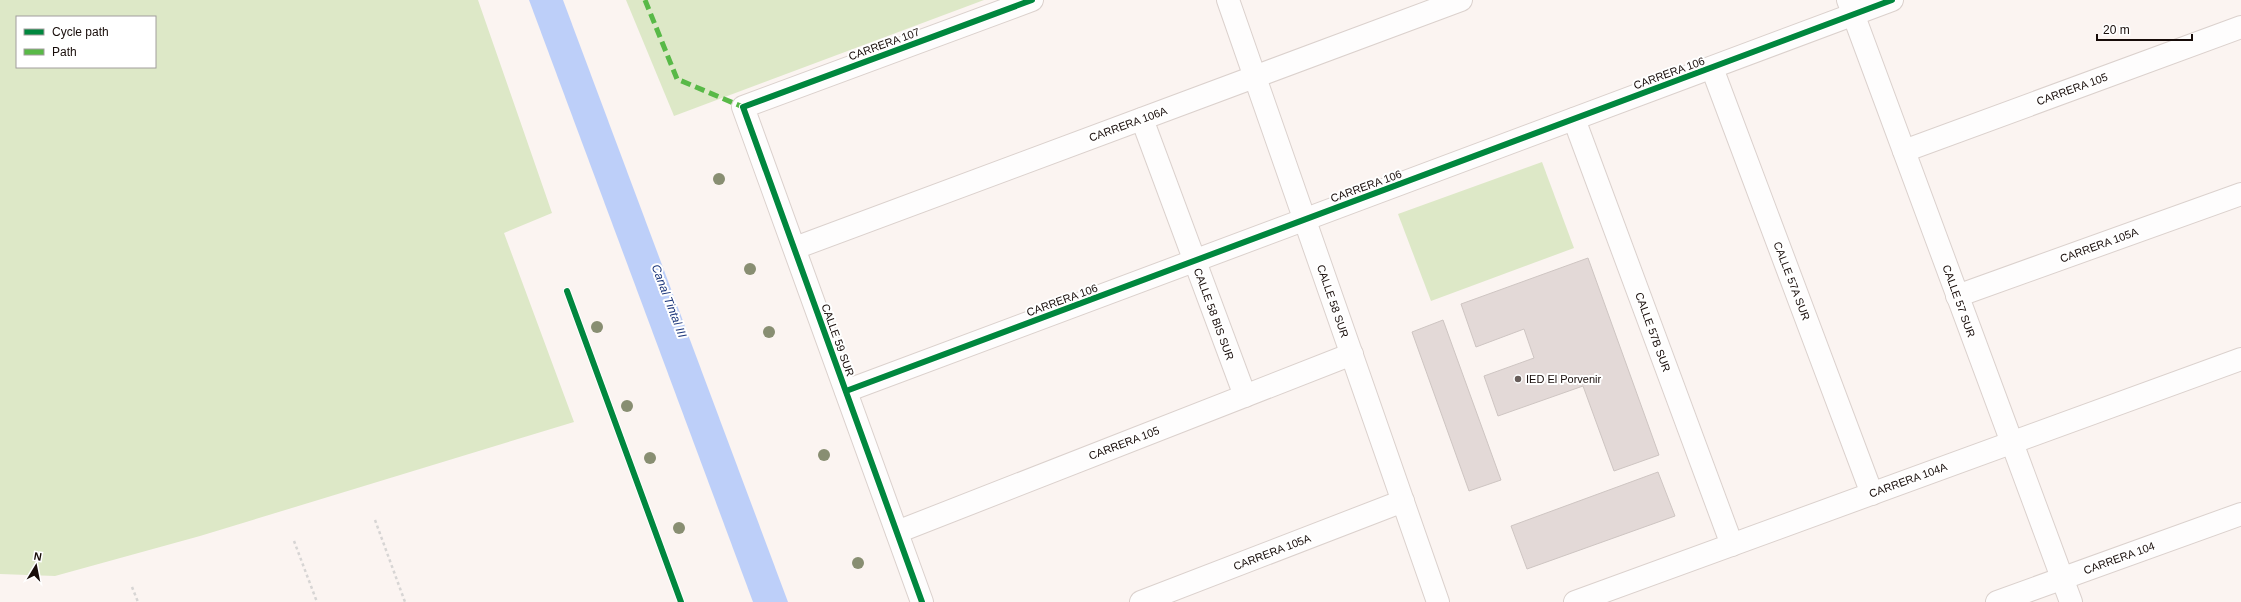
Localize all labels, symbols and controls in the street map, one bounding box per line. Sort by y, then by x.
legend [16,16,156,68]
scale bar [2097,16,2192,42]
text: 20 m [2103,23,2130,37]
text: Cycle path [52,25,109,39]
street label: CARRERA 107 [847,26,921,62]
text: Path [52,45,77,59]
street label: CARRERA 106 [1632,55,1706,91]
street label: CARRERA 105 [2035,71,2109,107]
street label: CARRERA 106A [1087,104,1169,144]
street label: CARRERA 106 [1329,168,1403,204]
street label: CARRERA 105A [2058,225,2140,265]
street label: CALLE 57A SUR [1771,240,1813,322]
water label: Canal Tintal III [649,262,690,340]
street label: CALLE 58 SUR [1315,263,1351,339]
street label: CALLE 57 SUR [1940,263,1978,339]
street label: CALLE 58 BIS SUR [1192,266,1236,362]
street label: CARRERA 106 [1025,282,1099,318]
street label: CALLE 57B SUR [1633,291,1673,373]
street label: CALLE 59 SUR [819,302,857,378]
place label: IED El Porvenir [1526,373,1602,385]
marker: IED El Porvenir [1513,374,1523,384]
street label: CARRERA 105 [1087,424,1161,462]
street label: CARRERA 104A [1867,460,1949,500]
street label: CARRERA 105A [1232,531,1313,572]
street label: CARRERA 104 [2082,540,2156,576]
north arrow [16,546,56,586]
text: N [33,550,43,563]

